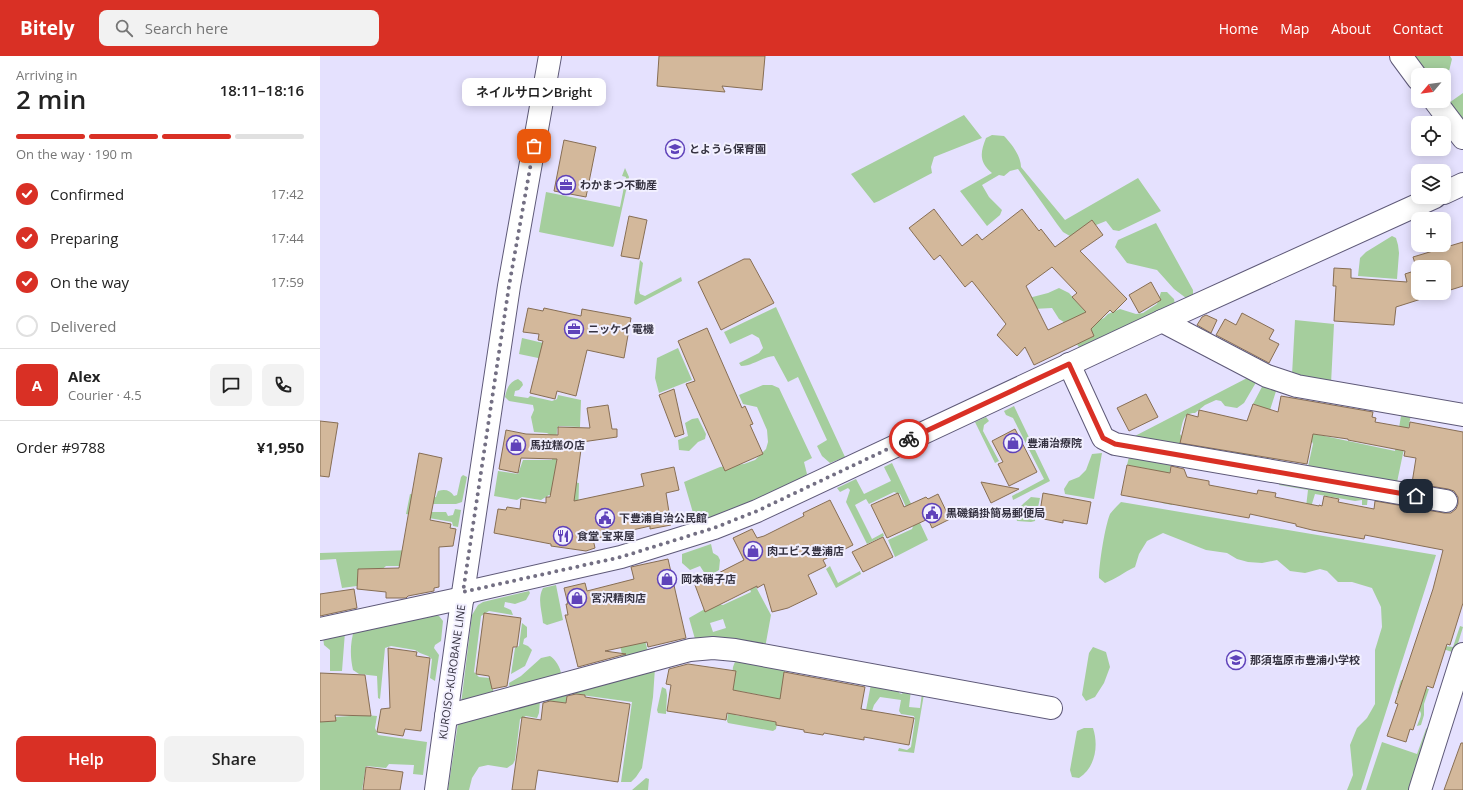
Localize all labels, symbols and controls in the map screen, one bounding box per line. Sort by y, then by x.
search box [99,10,379,46]
text: Bitely [20,15,75,41]
icon: search [113,17,135,39]
text: Search here [145,18,228,38]
text: Home [1219,19,1258,38]
text: Map [1280,19,1309,38]
text: About [1331,19,1371,38]
text: Contact [1393,19,1443,38]
text: Arriving in [16,66,78,84]
north arrow [1411,68,1451,108]
map controls [1411,68,1451,300]
callout: ネイルサロンBright [462,78,606,106]
text: 18:11–18:16 [220,80,304,100]
text: 2 min [16,81,86,117]
text: ネイルサロンBright [476,83,592,101]
button: locate [1411,116,1451,156]
pin [517,129,551,163]
icon: bag [523,135,545,157]
school or university icon: とようら保育園 [664,138,686,160]
place label: とようら保育園 [689,141,766,156]
text: On the way · 190 m [16,145,132,163]
button: layers [1411,164,1451,204]
office icon: わかまつ不動産 [555,174,577,196]
place label: わかまつ不動産 [580,177,657,192]
icon: check [16,183,38,205]
text: Confirmed [50,184,124,204]
text: 17:42 [271,185,304,203]
button: + [1411,212,1451,252]
icon: check [16,227,38,249]
text: Preparing [50,228,118,248]
text: 17:44 [271,229,304,247]
button: − [1411,260,1451,300]
icon: check [16,271,38,293]
text: On the way [50,272,129,292]
text: 17:59 [271,273,304,291]
text: Delivered [50,316,117,336]
office icon: ニッケイ電機 [563,318,585,340]
place label: ニッケイ電機 [588,321,654,336]
button: chat [210,364,252,406]
button: phone [262,364,304,406]
text: Alex [68,366,100,386]
text: A [32,375,42,395]
text: Courier · 4.5 [68,386,142,404]
courier [889,419,929,459]
icon: bike [898,428,920,450]
shop icon: 豊浦治療院 [1002,432,1024,454]
shop icon: 馬拉糕の店 [505,434,527,456]
place label: 豊浦治療院 [1027,435,1082,450]
text: Order #9788 [16,437,105,457]
text: ¥1,950 [257,437,304,457]
place label: 馬拉糕の店 [530,437,585,452]
pin [1399,479,1433,513]
icon: home [1405,485,1427,507]
public building icon: 黒磯鍋掛簡易郵便局 [921,502,943,524]
place label: 黒磯鍋掛簡易郵便局 [946,505,1045,520]
public building icon: 下豊浦自治公民館 [594,507,616,529]
place label: 下豊浦自治公民館 [619,510,707,525]
restaurant icon: 食堂 宝来屋 [552,525,574,547]
place label: 食堂 宝来屋 [577,528,635,543]
shop icon: 肉エビス豊浦店 [742,540,764,562]
place label: 肉エビス豊浦店 [767,543,844,558]
shop icon: 岡本硝子店 [656,568,678,590]
place label: 岡本硝子店 [681,571,736,586]
shop icon: 宮沢精肉店 [566,587,588,609]
place label: 宮沢精肉店 [591,590,646,605]
street label: KUROISO-KUROBANE LINE [435,604,468,740]
school or university icon: 那須塩原市豊浦小学校 [1225,649,1247,671]
place label: 那須塩原市豊浦小学校 [1250,652,1360,667]
button: Help [16,736,156,782]
button: Share [164,736,304,782]

